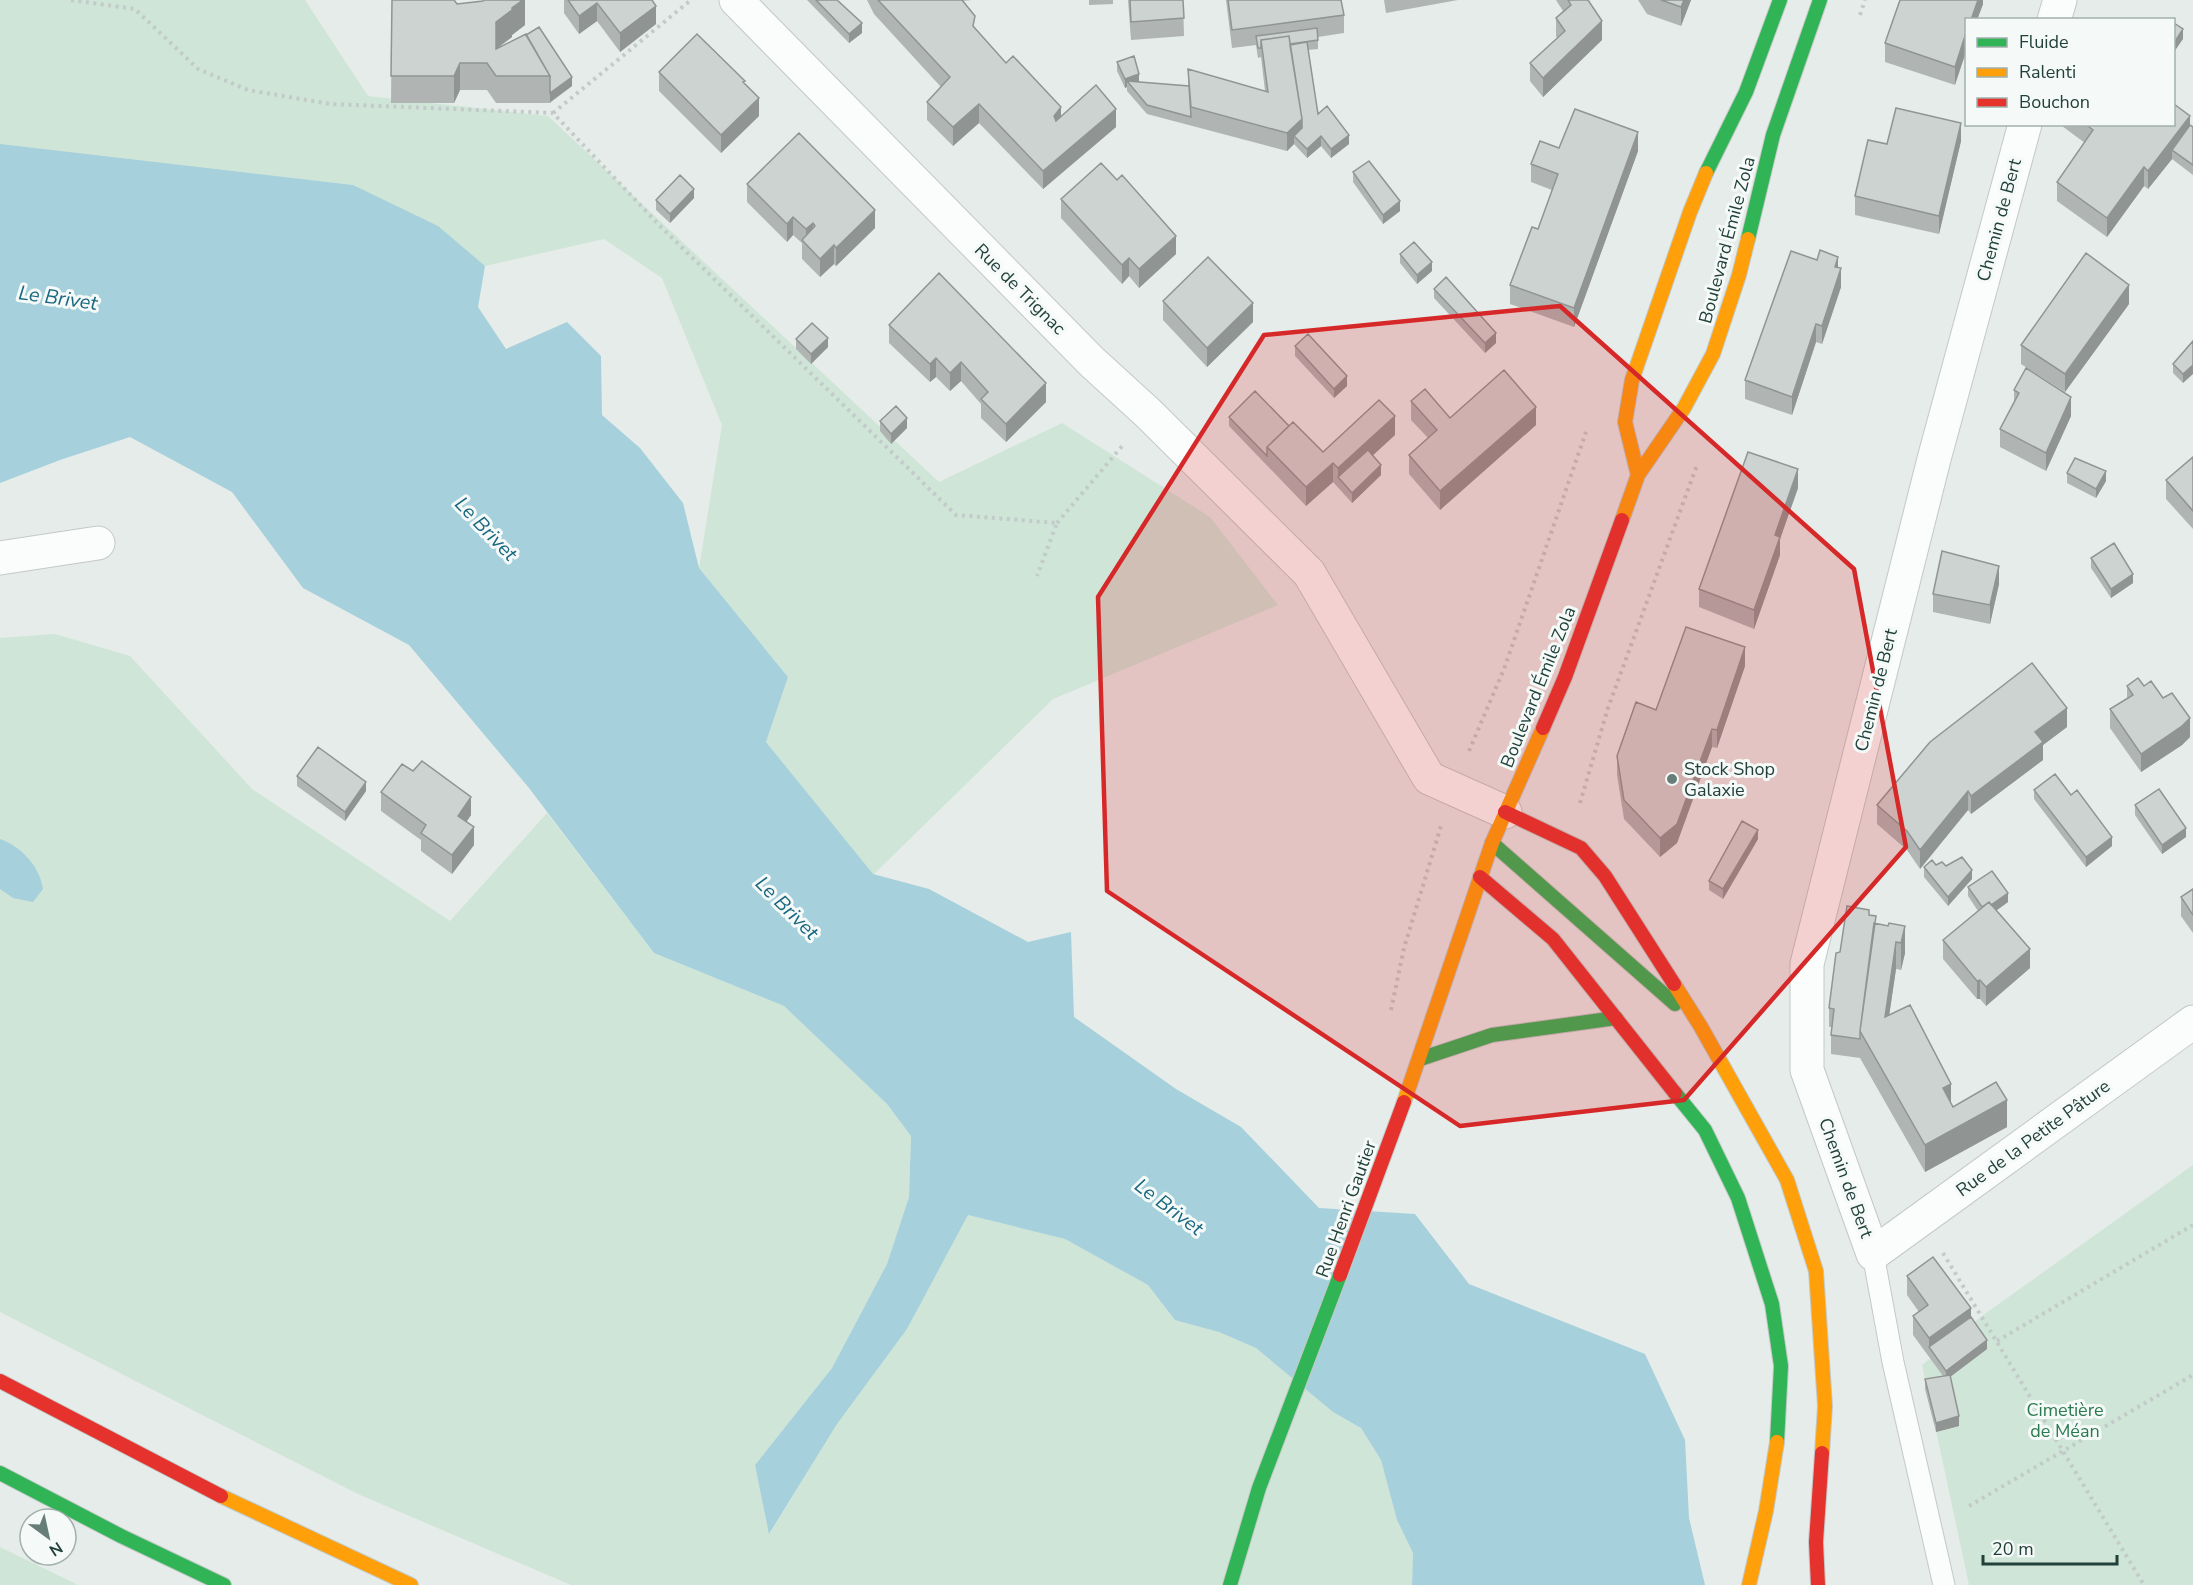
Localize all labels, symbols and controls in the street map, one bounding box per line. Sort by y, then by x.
legend [1965,18,2175,126]
text: Fluide [2019,30,2069,54]
text: Ralenti [2019,60,2076,84]
text: Bouchon [2019,90,2090,114]
street label: Boulevard Émile Zola [1693,154,1761,326]
street label: Chemin de Bert [1971,155,2027,284]
street label: Rue de Trignac [969,238,1071,340]
water label: Le Brivet [17,279,100,317]
water label: Le Brivet [449,491,524,568]
street label: Boulevard Émile Zola [1495,603,1581,771]
street label: Chemin de Bert [1849,625,1903,754]
place label: Stock Shop Galaxie [1684,757,1775,802]
marker: Stock Shop Galaxie [1665,772,1679,786]
water label: Le Brivet [749,870,825,946]
street label: Rue de la Petite Pâture [1951,1074,2115,1202]
street label: Chemin de Bert [1813,1115,1879,1242]
street label: Rue Henri Gautier [1310,1137,1382,1281]
water label: Le Brivet [1129,1172,1210,1242]
park label: Cimetière de Méan [2026,1398,2104,1443]
north arrow [18,1507,78,1567]
scale bar [1983,1528,2116,1566]
text: N [45,1536,67,1561]
text: 20 m [1992,1537,2034,1561]

